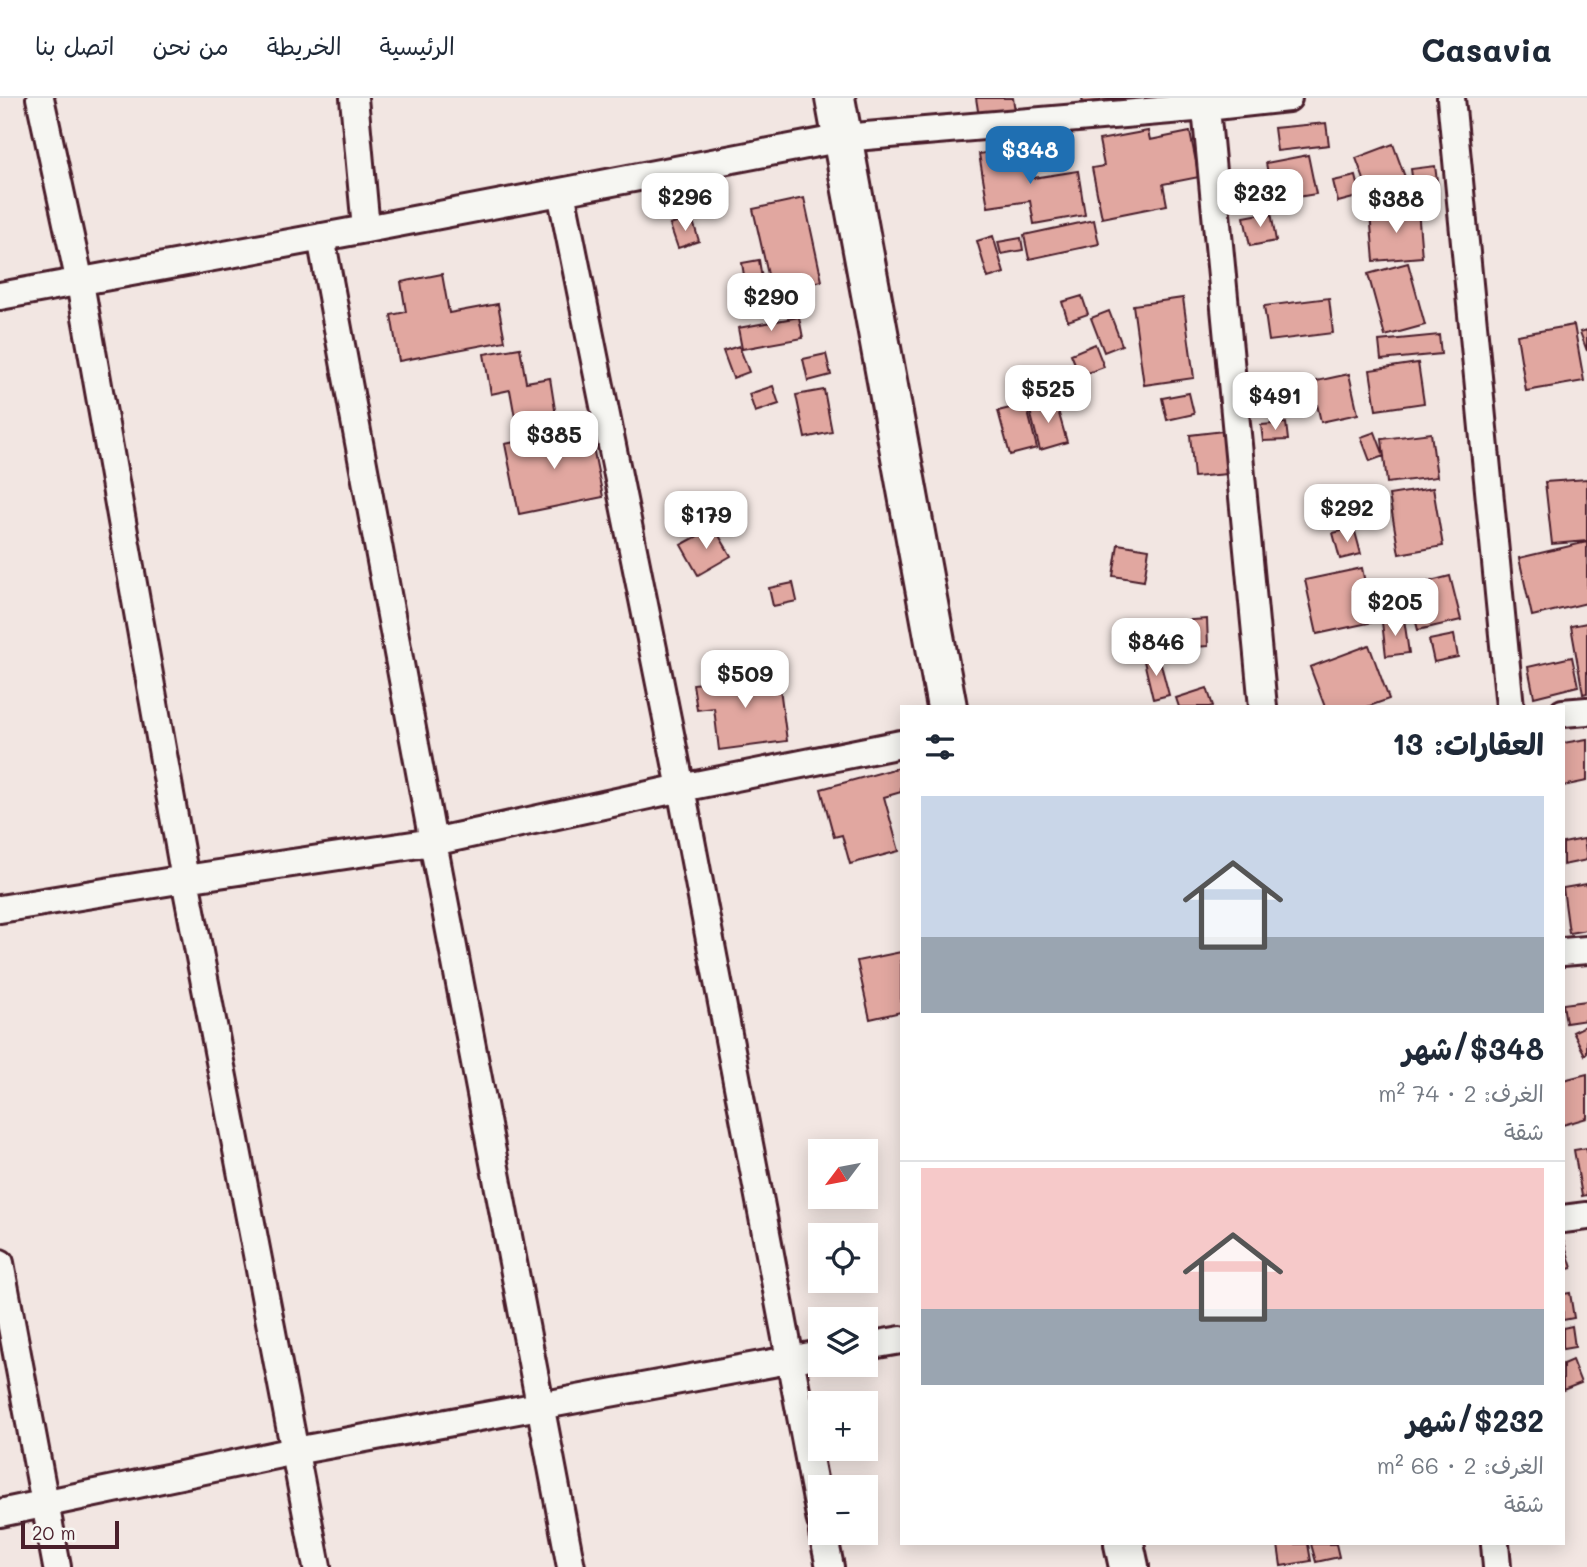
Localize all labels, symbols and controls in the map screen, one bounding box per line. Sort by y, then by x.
text: Casavia [1421,27,1552,70]
text: اتصل بنا [35,30,114,61]
text: من نحن [152,30,229,61]
text: الخريطة [267,30,342,61]
text: الرئيسية [380,30,455,61]
pin: $348 [989,126,1071,186]
text: $348 [1002,134,1058,164]
pin: $232 [1219,170,1301,229]
pin: $296 [644,174,726,233]
pin: $388 [1355,176,1437,235]
text: $232 [1233,177,1287,207]
text: $296 [658,181,712,211]
text: $388 [1368,183,1424,213]
pin: $290 [730,274,812,333]
text: $290 [743,281,799,311]
pin: $525 [1007,366,1089,425]
pin: $491 [1234,372,1316,432]
text: $525 [1021,373,1075,403]
text: $491 [1249,380,1301,410]
pin: $385 [513,412,595,471]
text: $385 [526,419,582,449]
pin: $292 [1306,484,1388,544]
pin: $179 [665,491,747,551]
text: $292 [1320,492,1374,522]
text: $179 [680,499,732,529]
pin: $205 [1354,578,1436,638]
text: $205 [1367,586,1423,616]
pin: $846 [1115,618,1197,678]
text: $846 [1128,626,1184,656]
pin: $509 [704,650,786,710]
text: $509 [717,658,773,688]
text: العقارات: 13 [1392,723,1544,763]
icon: filters [921,728,959,766]
icon: home [1170,842,1296,968]
text: $348/شهر [1402,1028,1544,1068]
text: الغرف: 2 · 74 m² [1378,1078,1544,1108]
text: شقة [1504,1116,1544,1146]
north arrow [808,1139,878,1209]
map controls [808,1139,878,1545]
icon: home [1170,1214,1296,1340]
button: locate [808,1223,878,1293]
button: layers [808,1307,878,1377]
button: + [808,1391,878,1461]
text: $232/شهر [1407,1400,1544,1440]
text: الغرف: 2 · 66 m² [1377,1450,1544,1480]
button: − [808,1475,878,1545]
text: شقة [1504,1488,1544,1518]
scale bar [21,1518,119,1550]
text: 20 m [32,1520,76,1545]

